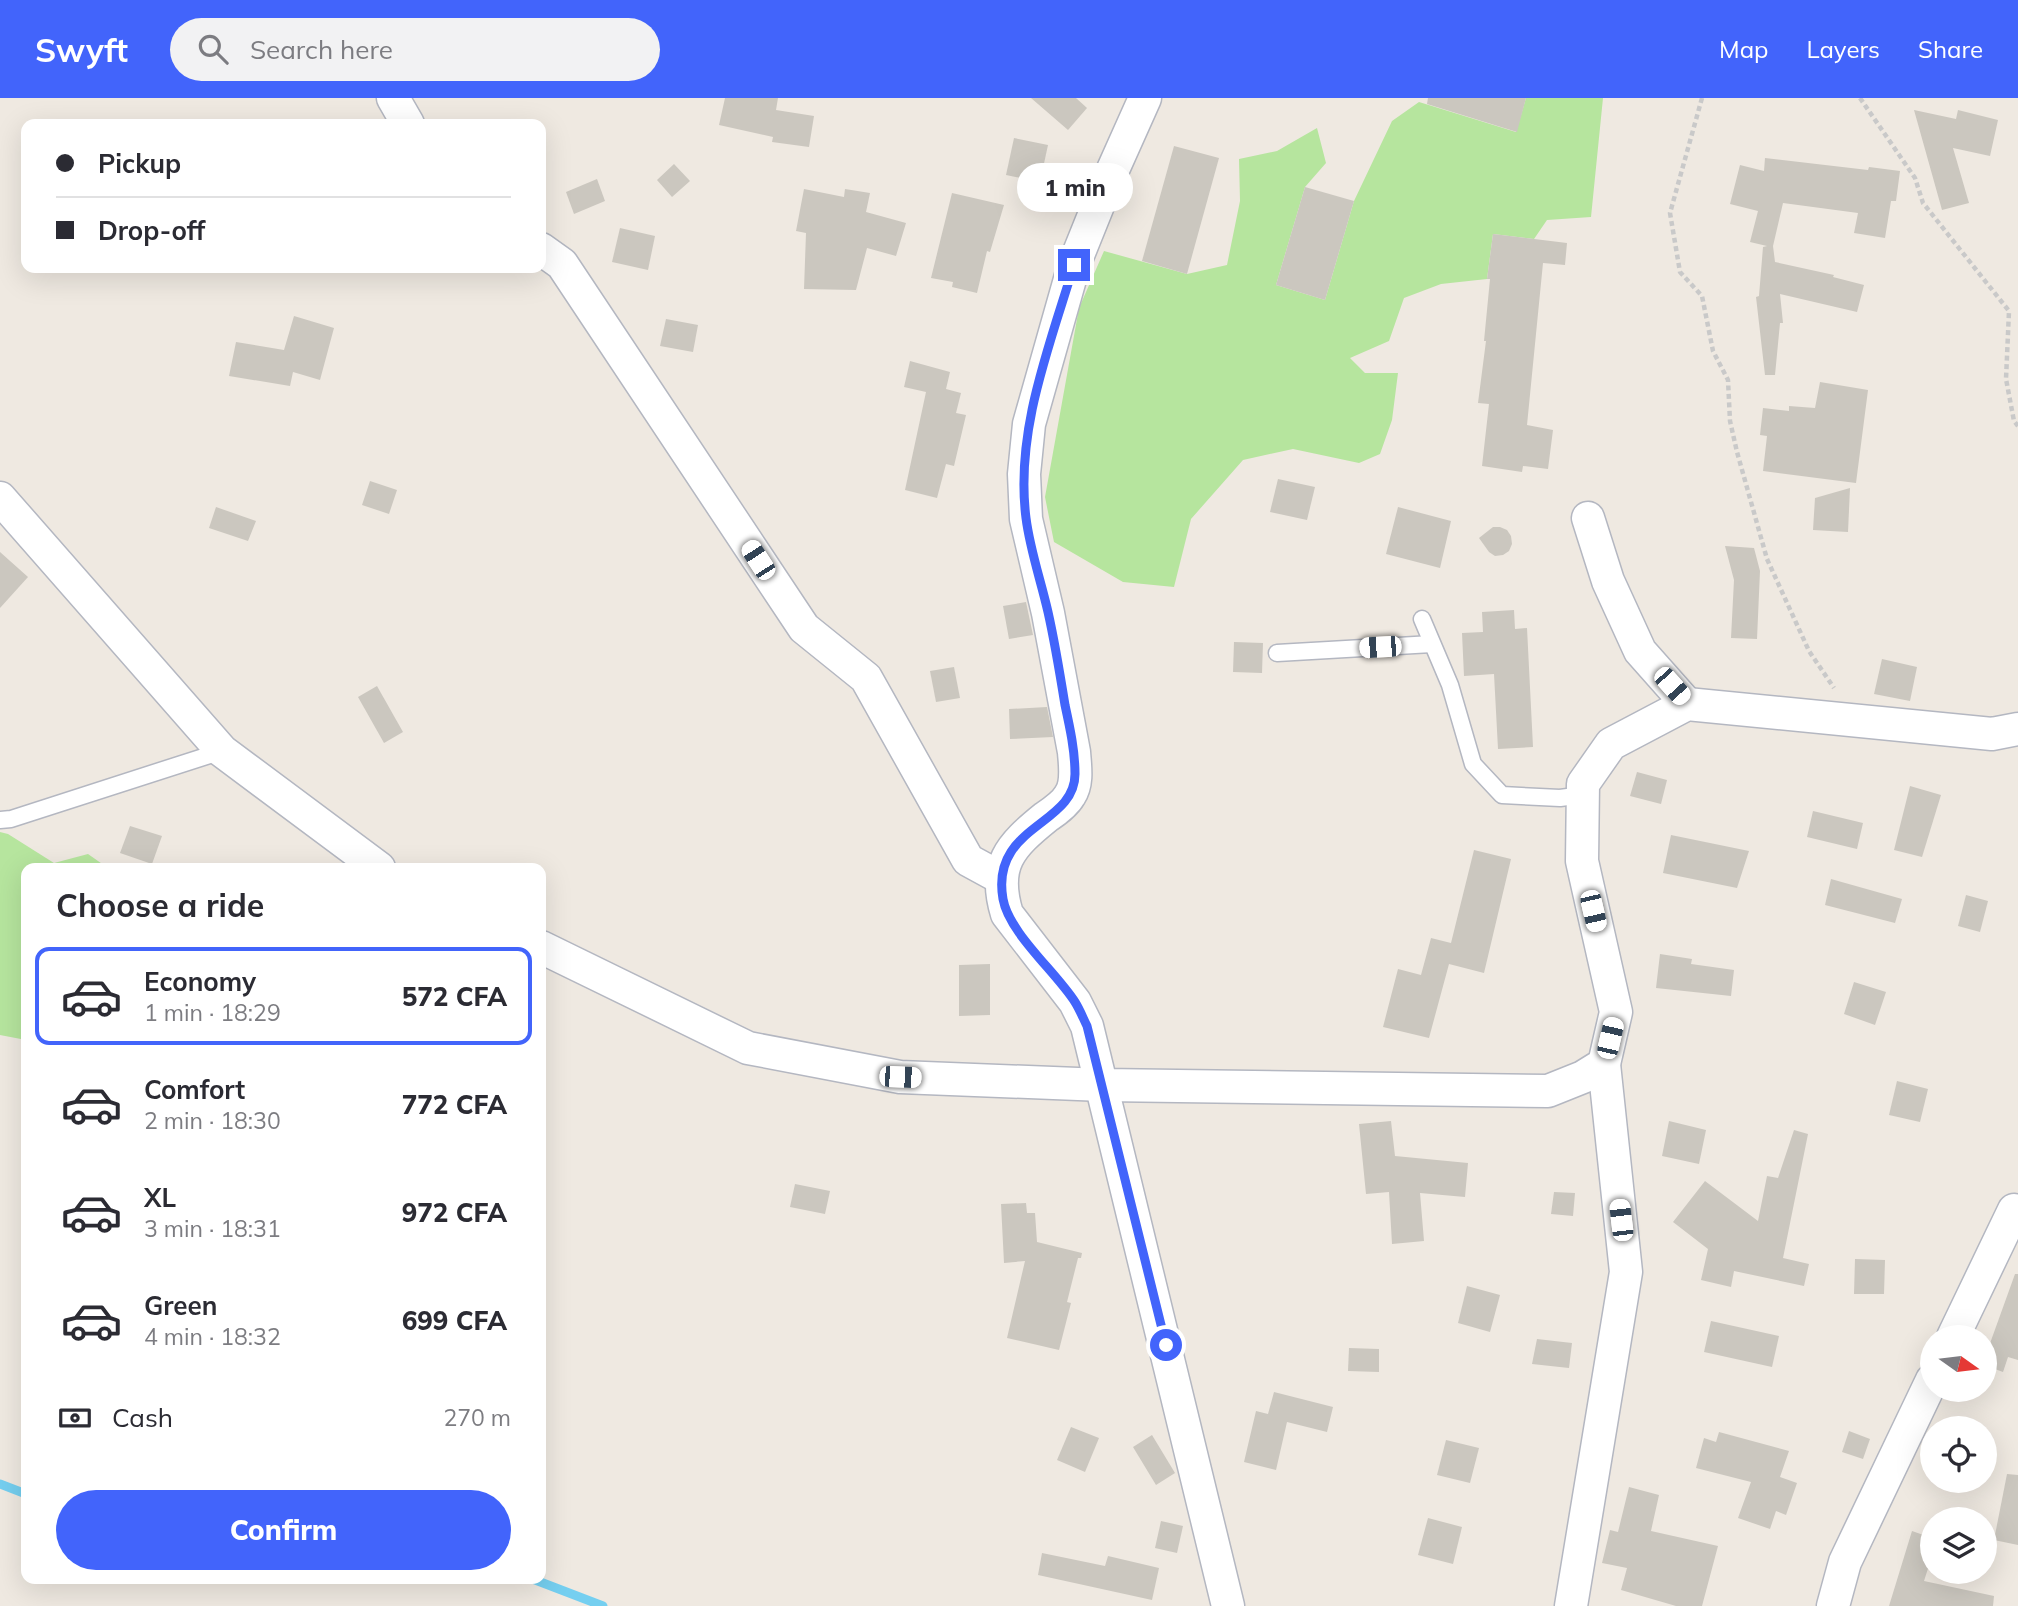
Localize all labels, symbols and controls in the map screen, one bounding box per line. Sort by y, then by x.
search box [170,18,660,81]
text: Swyft [35,29,128,70]
icon: search [194,30,232,68]
text: Search here [250,33,393,66]
text: Map [1719,34,1768,64]
text: Layers [1806,34,1880,64]
text: Share [1918,34,1983,64]
text: Pickup [98,147,181,180]
callout: 1 min [1016,164,1132,212]
text: 1 min [1044,173,1106,202]
text: Drop-off [98,214,205,247]
route end [1058,249,1090,281]
car [738,537,779,583]
car [1359,635,1402,659]
car [1651,663,1694,709]
text: Choose a ride [56,885,264,925]
car [1579,888,1608,934]
icon: car [60,965,123,1028]
text: Economy [144,965,256,998]
text: 572 CFA [402,980,507,1013]
text: 1 min · 18:29 [144,998,281,1027]
car [1596,1015,1625,1061]
car [879,1066,922,1088]
icon: car [60,1073,123,1136]
text: Comfort [144,1073,245,1106]
text: 772 CFA [402,1088,507,1121]
text: 2 min · 18:30 [144,1106,281,1135]
icon: car [60,1181,123,1244]
text: XL [144,1181,176,1214]
text: 972 CFA [402,1196,507,1229]
car [1609,1198,1634,1242]
text: 3 min · 18:31 [144,1214,281,1243]
icon: car [60,1289,123,1352]
text: Green [144,1289,217,1322]
text: 699 CFA [402,1304,507,1337]
text: 4 min · 18:32 [144,1322,281,1351]
north arrow [1920,1325,1997,1402]
map controls [1920,1325,1997,1584]
route start [1150,1329,1182,1361]
icon: cash [56,1399,94,1437]
text: Cash [112,1401,173,1434]
text: 270 m [443,1403,511,1432]
button: locate [1920,1416,1997,1493]
button: Confirm [56,1490,511,1570]
button: layers [1920,1507,1997,1584]

